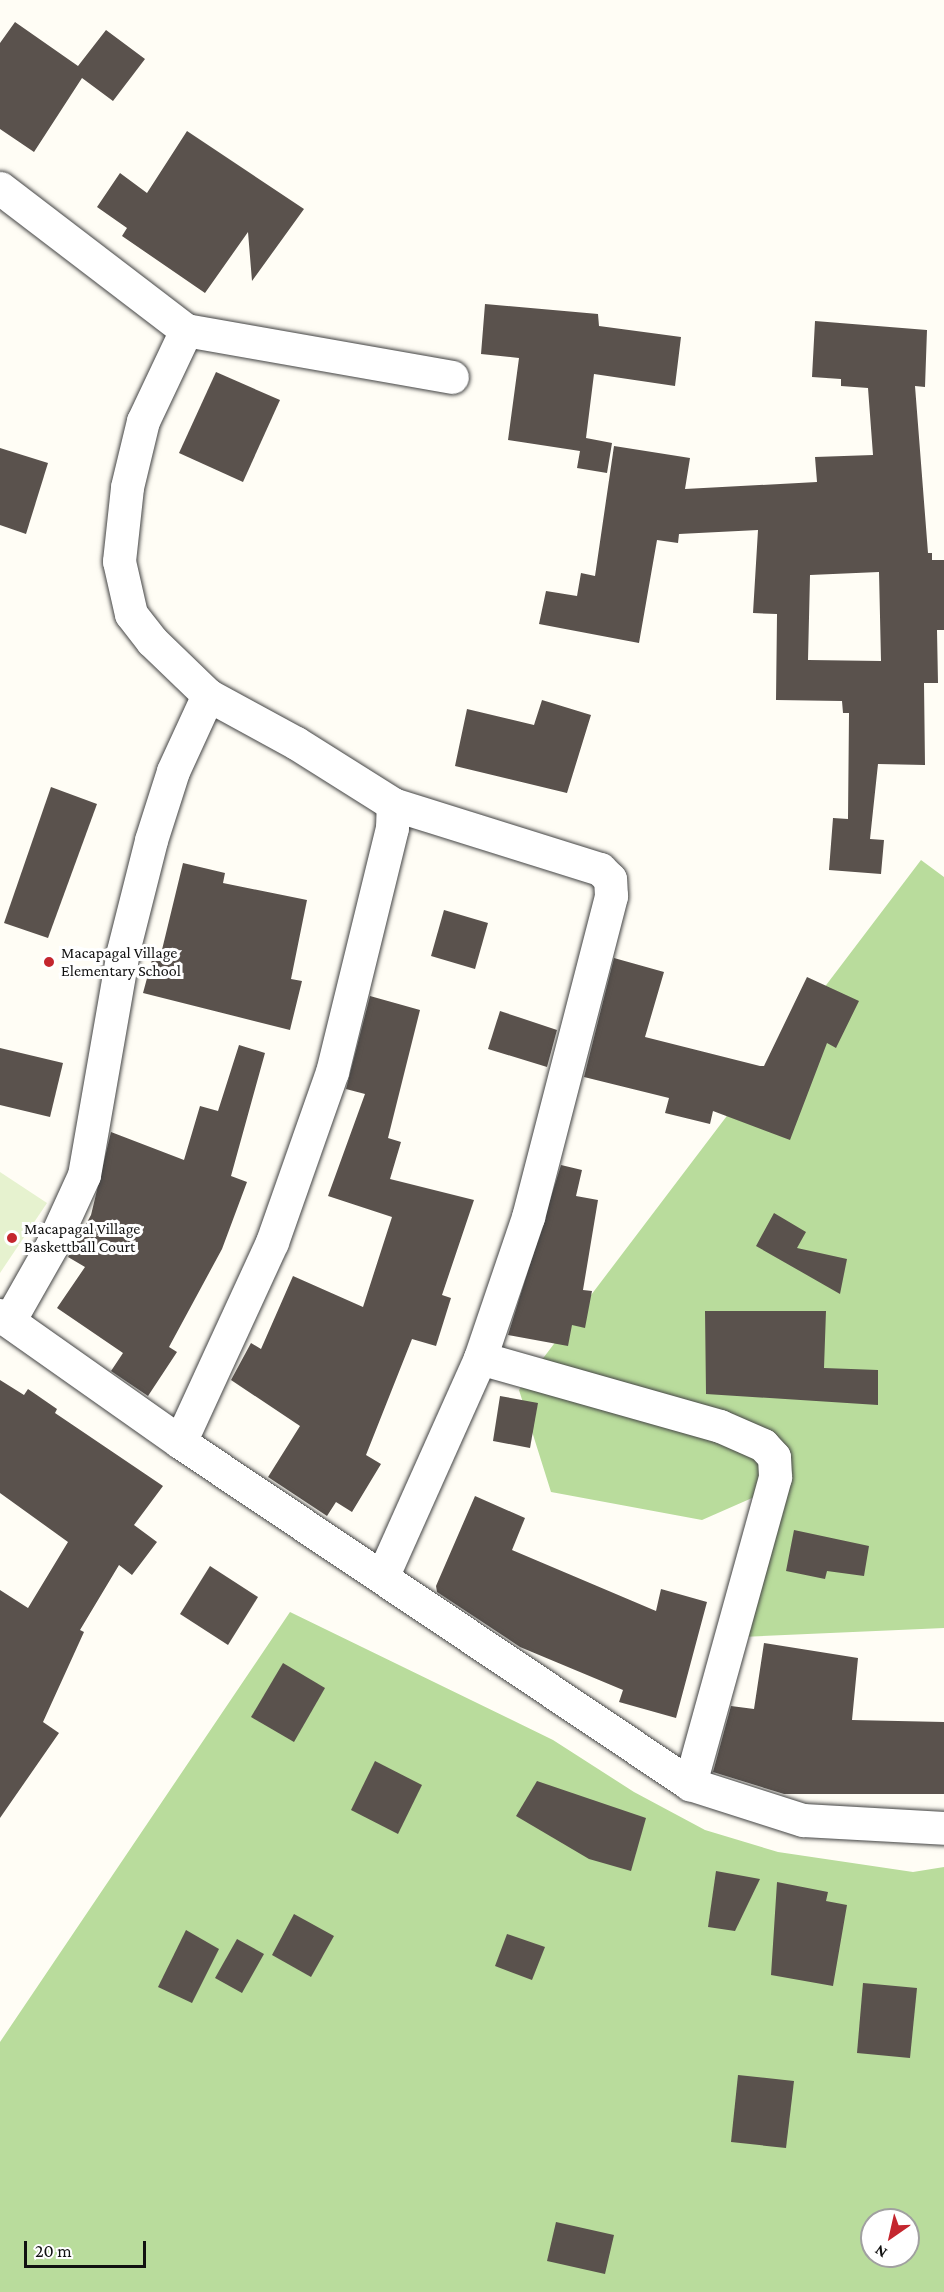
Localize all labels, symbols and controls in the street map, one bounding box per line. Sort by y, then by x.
place label: Macapagal Village Elementary School [61,943,181,981]
marker: Macapagal Village Elementary School [42,955,56,969]
place label: Macapagal Village Baskettball Court [24,1219,140,1257]
marker: Macapagal Village Baskettball Court [5,1231,19,1245]
north arrow [860,2208,920,2268]
scale bar [27,2229,148,2267]
text: 20 m [35,2241,72,2261]
text: N [871,2242,890,2262]

